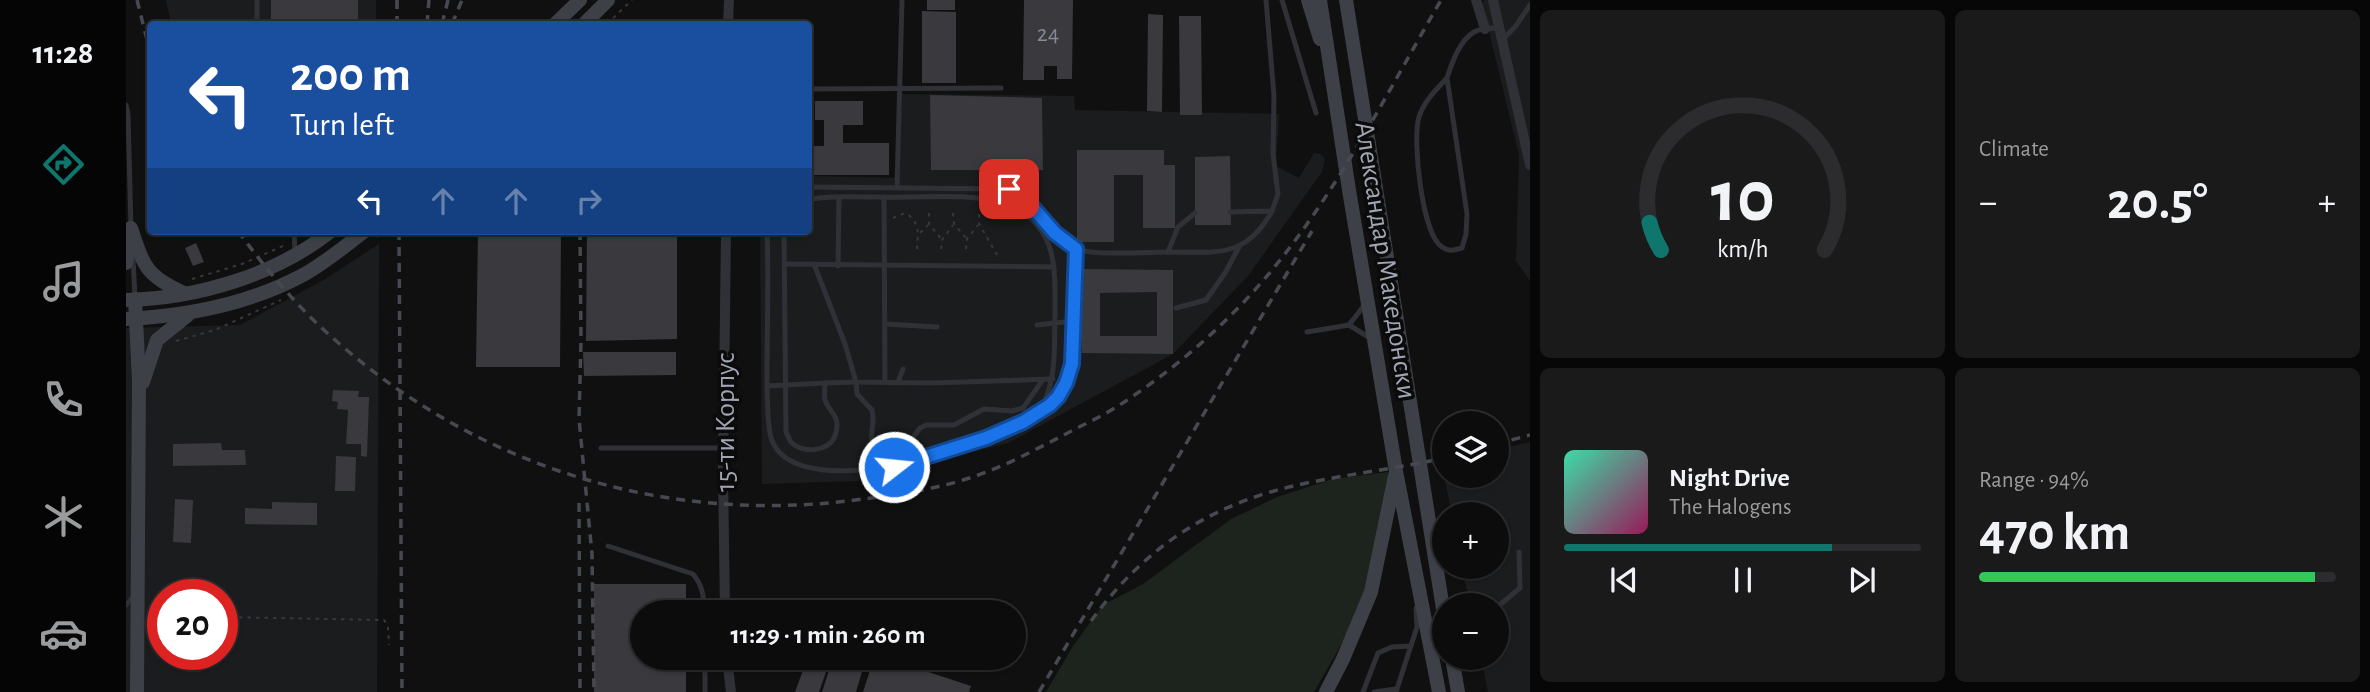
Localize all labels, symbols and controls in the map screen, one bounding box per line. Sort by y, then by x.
house number: 24 [1037,22,1059,46]
text: 11:28 [32,37,94,69]
icon: left [175,49,266,140]
text: 200 m [290,51,411,100]
text: Turn left [290,109,394,141]
street label: Александар Македонски [1349,120,1421,401]
text: Climate [1979,138,2049,161]
icon: directions [39,140,88,189]
pin [979,159,1039,219]
text: 10 [1710,162,1775,235]
icon: arrive [990,170,1028,208]
text: 20.5° [2107,176,2208,228]
icon: left [351,182,389,220]
icon: ahead [424,182,462,220]
icon: ahead [497,182,535,220]
icon: right [570,182,608,220]
text: − [1979,184,1997,222]
text: + [2318,184,2336,222]
text: km/h [1717,237,1768,262]
icon: music [39,257,88,306]
street label: 15-ти Корпус [712,352,740,492]
icon: phone [39,375,88,424]
map controls [1432,411,1509,670]
button: layers [1432,411,1509,488]
position arrow [857,430,931,504]
text: Night Drive [1669,465,1790,491]
text: Range · 94% [1979,469,2089,492]
icon: climate [39,492,88,541]
text: The Halogens [1669,496,1791,519]
button: + [1432,502,1509,579]
text: 470 km [1979,507,2130,559]
icon: previous [1605,561,1643,599]
icon: pause [1724,561,1762,599]
icon: next [1843,561,1881,599]
speed limit sign: 20 [147,579,238,670]
button: − [1432,593,1509,670]
icon: car [39,609,88,658]
text: 11:29 · 1 min · 260 m [730,622,926,648]

